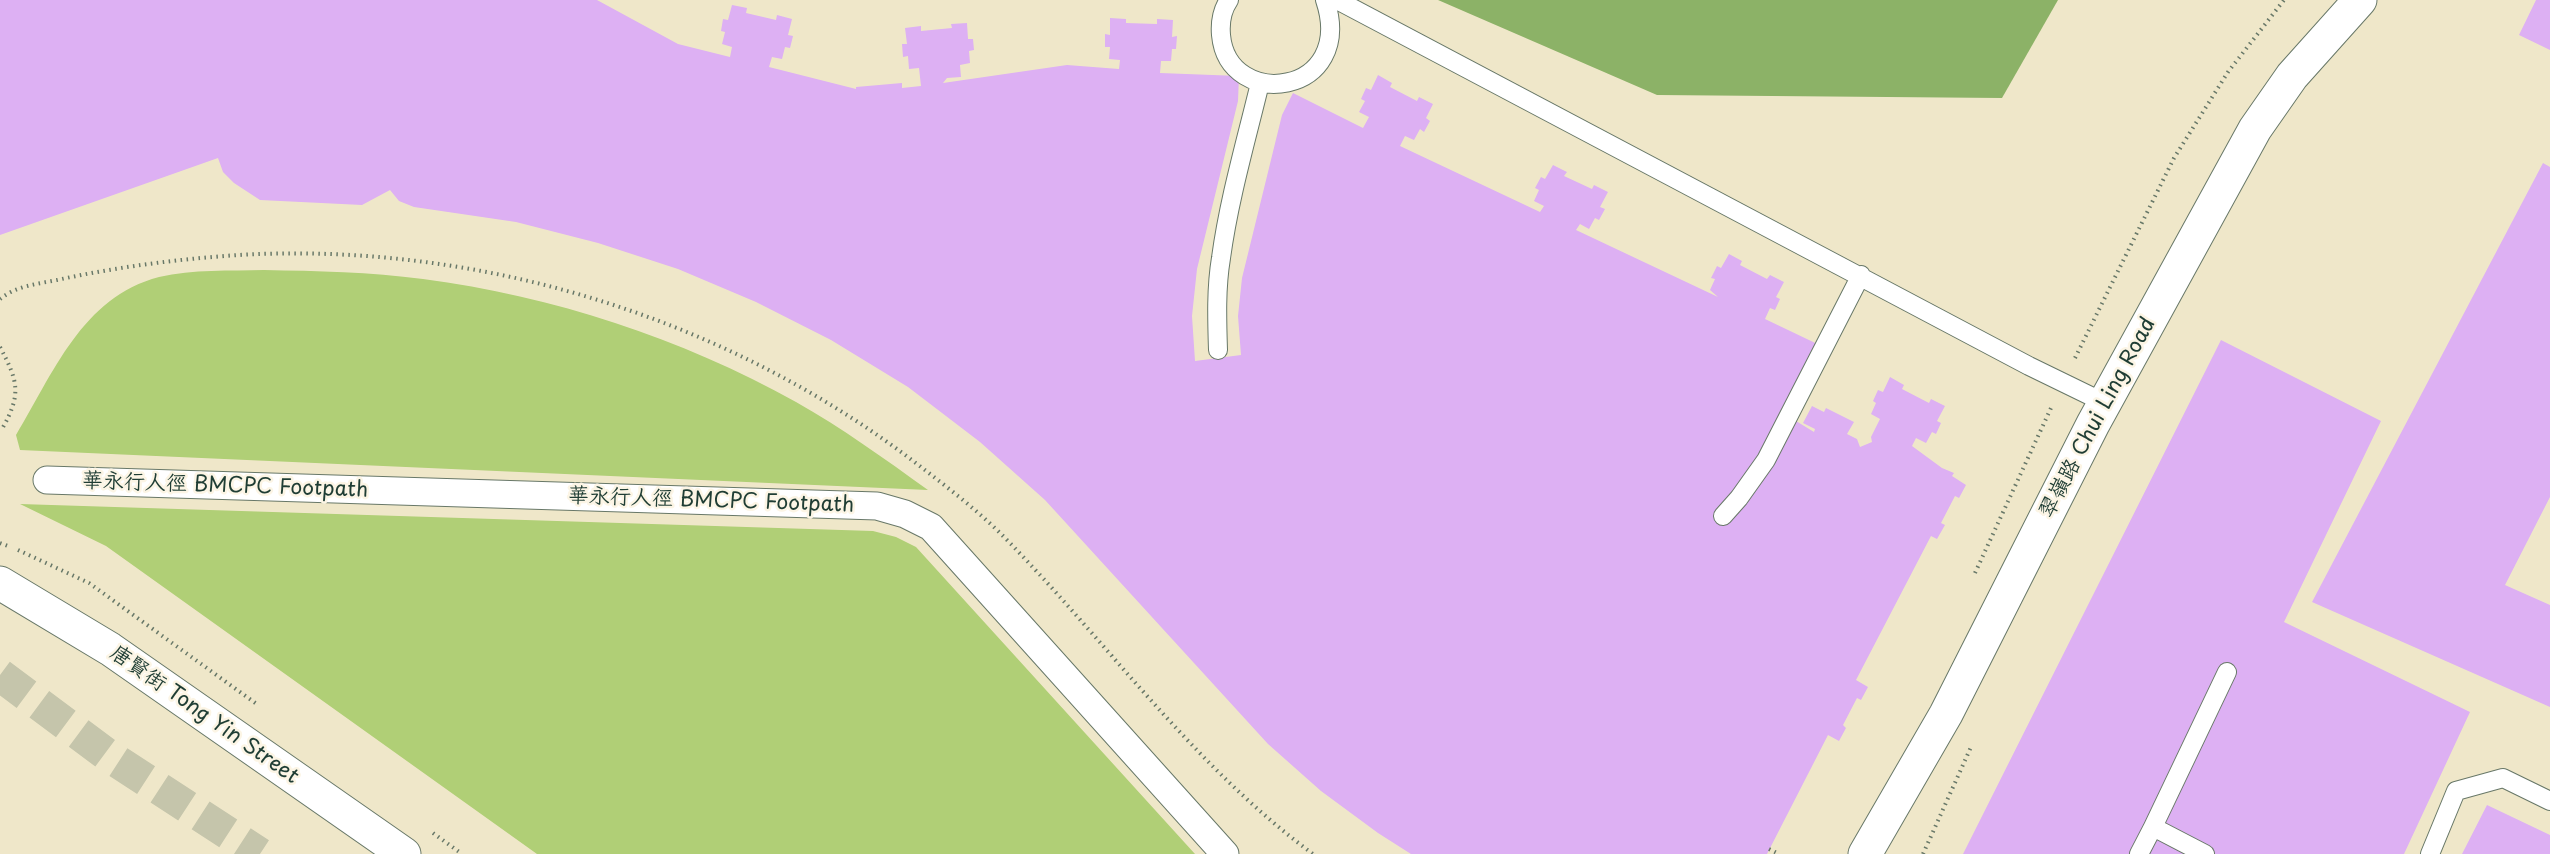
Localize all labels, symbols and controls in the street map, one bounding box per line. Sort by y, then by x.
street label: 翠嶺路 Chui Ling Road [2035,314,2161,522]
street label: 華永行人徑 BMCPC Footpath [81,468,369,504]
street label: 華永行人徑 BMCPC Footpath [567,483,855,519]
street label: 唐賢街 Tong Yin Street [105,640,303,790]

